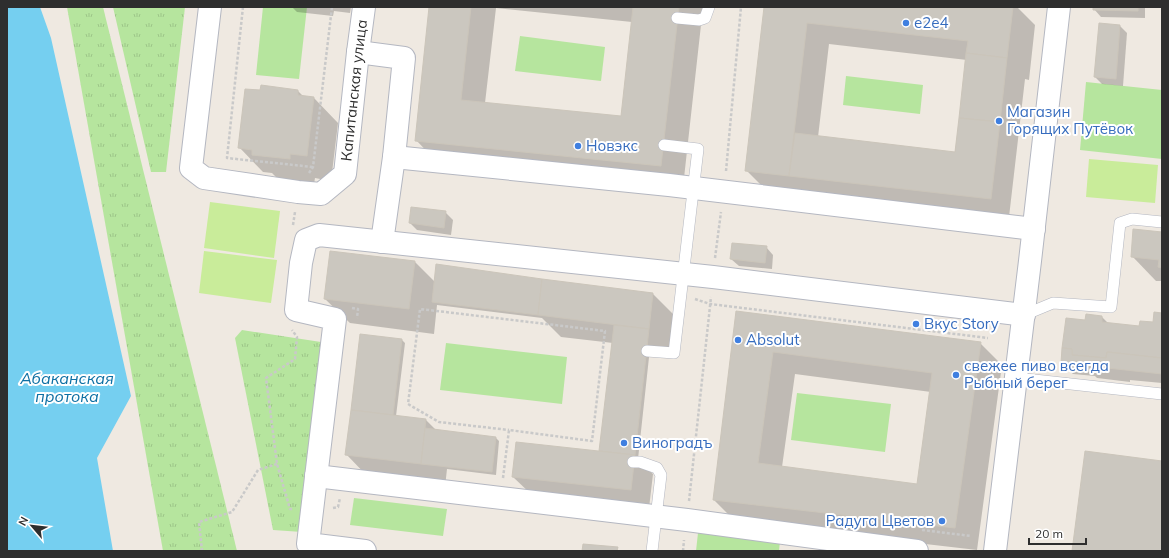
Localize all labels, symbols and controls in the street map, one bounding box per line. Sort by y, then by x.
place label: е2е4 [914,13,949,32]
street label: Капитанская улица [336,18,371,162]
marker: е2е4 [901,18,911,28]
place label: Магазин Горящих Путёвок [1007,102,1134,138]
marker: Магазин Горящих Путёвок [994,116,1004,126]
place label: Новэкс [586,136,638,155]
marker: Новэкс [573,141,583,151]
place label: Вкус Story [924,314,999,333]
marker: Вкус Story [911,319,921,329]
place label: Absolut [746,330,800,349]
marker: Absolut [733,335,743,345]
place label: свежее пиво всегда Рыбный берег [964,356,1109,392]
water label: Абаканская протока [19,368,114,406]
marker: свежее пиво всегда Рыбный берег [951,370,961,380]
place label: Виноградъ [632,433,712,452]
marker: Виноградъ [619,438,629,448]
north arrow [12,506,52,546]
place label: Радуга Цветов [826,511,934,530]
text: N [15,514,31,528]
marker: Радуга Цветов [937,516,947,526]
scale bar [1029,520,1086,546]
text: 20 m [1035,526,1063,541]

